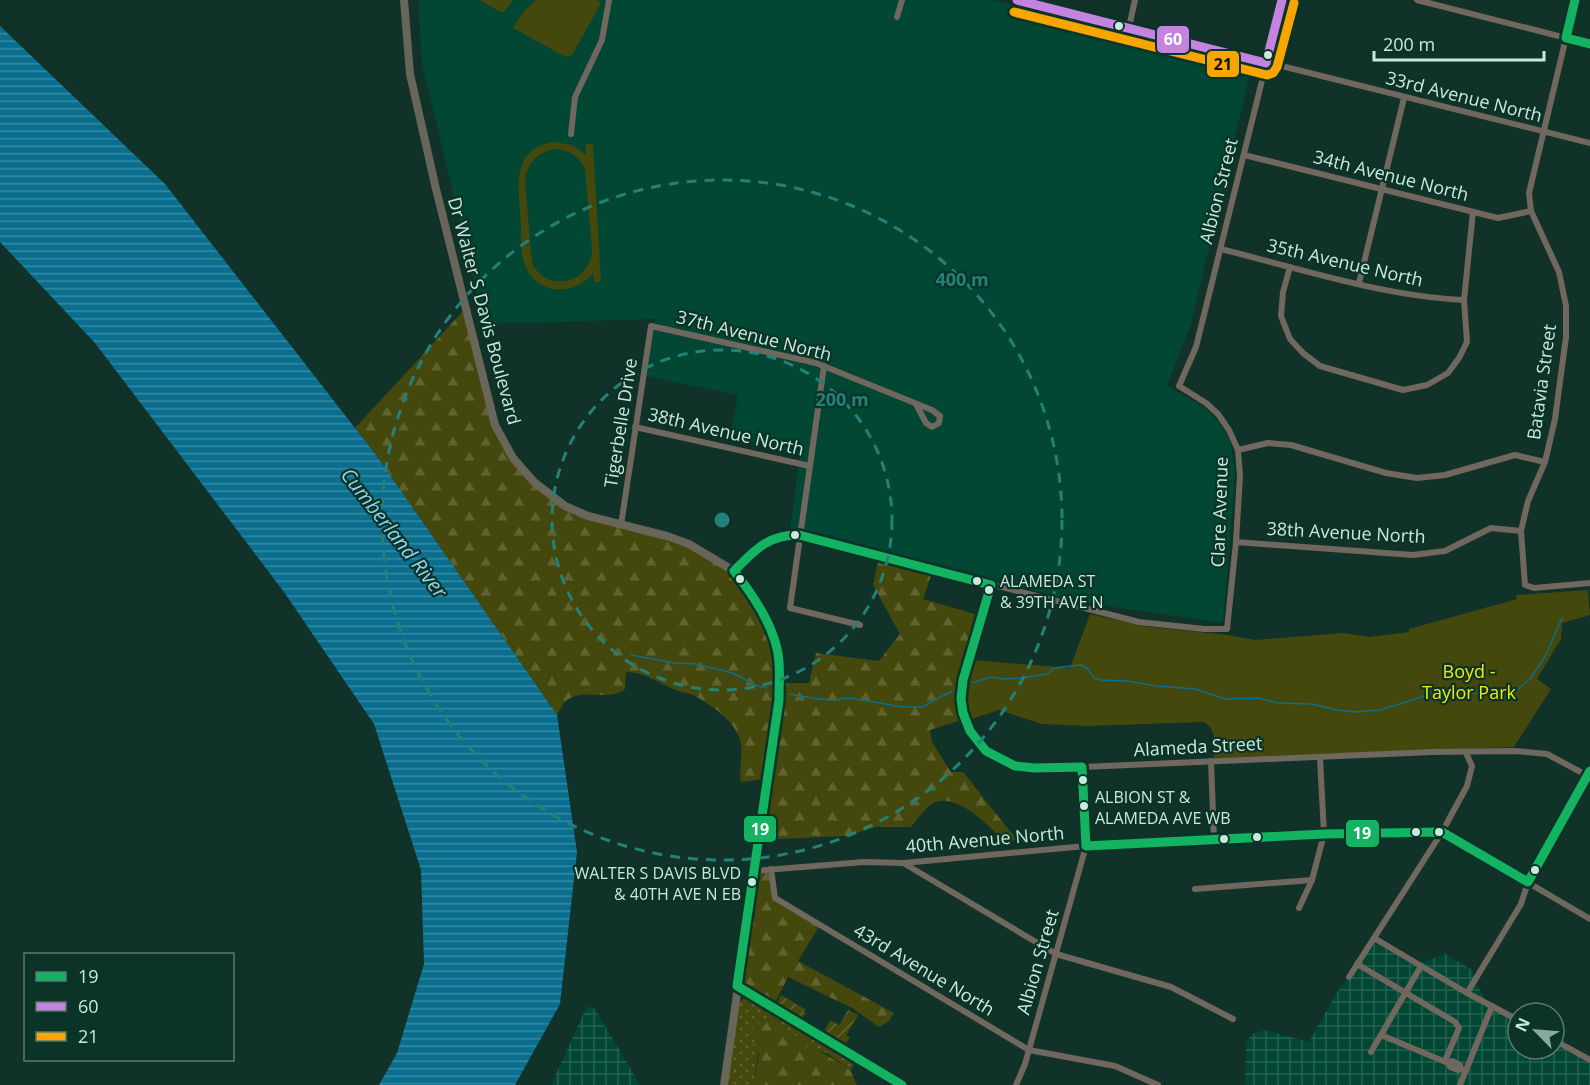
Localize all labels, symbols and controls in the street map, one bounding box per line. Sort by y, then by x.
unlabelled marker [1113,20,1125,32]
scale bar [1374,24,1544,62]
line badge: 60 [1156,25,1190,54]
text: 60 [1164,28,1182,50]
text: 200 m [1383,32,1435,56]
unlabelled marker [1262,49,1274,61]
line badge: 21 [1206,50,1240,78]
text: 21 [1214,53,1232,75]
street label: 33rd Avenue North [1384,65,1545,127]
street label: Albion Street [1193,135,1243,246]
street label: 34th Avenue North [1311,144,1471,206]
street label: Dr Walter S Davis Boulevard [443,194,527,427]
street label: 35th Avenue North [1265,232,1426,292]
text: 400 m [935,267,989,291]
street label: 37th Avenue North [674,304,834,366]
street label: Batavia Street [1521,322,1561,441]
street label: Tigerbelle Drive [598,356,642,489]
text: 200 m [815,387,869,411]
street label: 38th Avenue North [646,401,807,461]
street label: Clare Avenue [1205,456,1233,568]
water label: Cumberland River [335,462,454,604]
centre of rings [712,510,732,530]
street label: 38th Avenue North [1266,516,1426,548]
unlabelled marker [789,529,801,541]
place label: ALAMEDA ST & 39TH AVE N [1000,570,1104,613]
unlabelled marker [734,573,746,585]
unlabelled marker [971,575,983,587]
marker: ALAMEDA ST & 39TH AVE N [983,584,995,596]
park label: Boyd - Taylor Park [1422,659,1517,704]
street label: Alameda Street [1133,731,1263,761]
unlabelled marker [1077,774,1089,786]
place label: ALBION ST & ALAMEDA AVE WB [1095,786,1231,829]
marker: ALBION ST & ALAMEDA AVE WB [1078,800,1090,812]
line badge: 19 [743,815,777,843]
text: 19 [751,818,769,840]
line badge: 19 [1345,819,1380,848]
street label: 40th Avenue North [905,820,1065,858]
text: 19 [1353,822,1371,844]
unlabelled marker [1410,826,1422,838]
unlabelled marker [1433,826,1445,838]
unlabelled marker [1251,831,1263,843]
unlabelled marker [1218,833,1230,845]
place label: WALTER S DAVIS BLVD & 40TH AVE N EB [575,862,741,905]
unlabelled marker [1529,864,1541,876]
marker: WALTER S DAVIS BLVD & 40TH AVE N EB [746,876,758,888]
street label: Albion Street [1011,906,1064,1017]
street label: 43rd Avenue North [850,918,999,1021]
legend [24,953,234,1061]
text: 19 [78,964,99,988]
text: 60 [78,994,99,1018]
north arrow [1506,1001,1566,1061]
text: N [1510,1014,1535,1035]
text: 21 [78,1024,99,1048]

